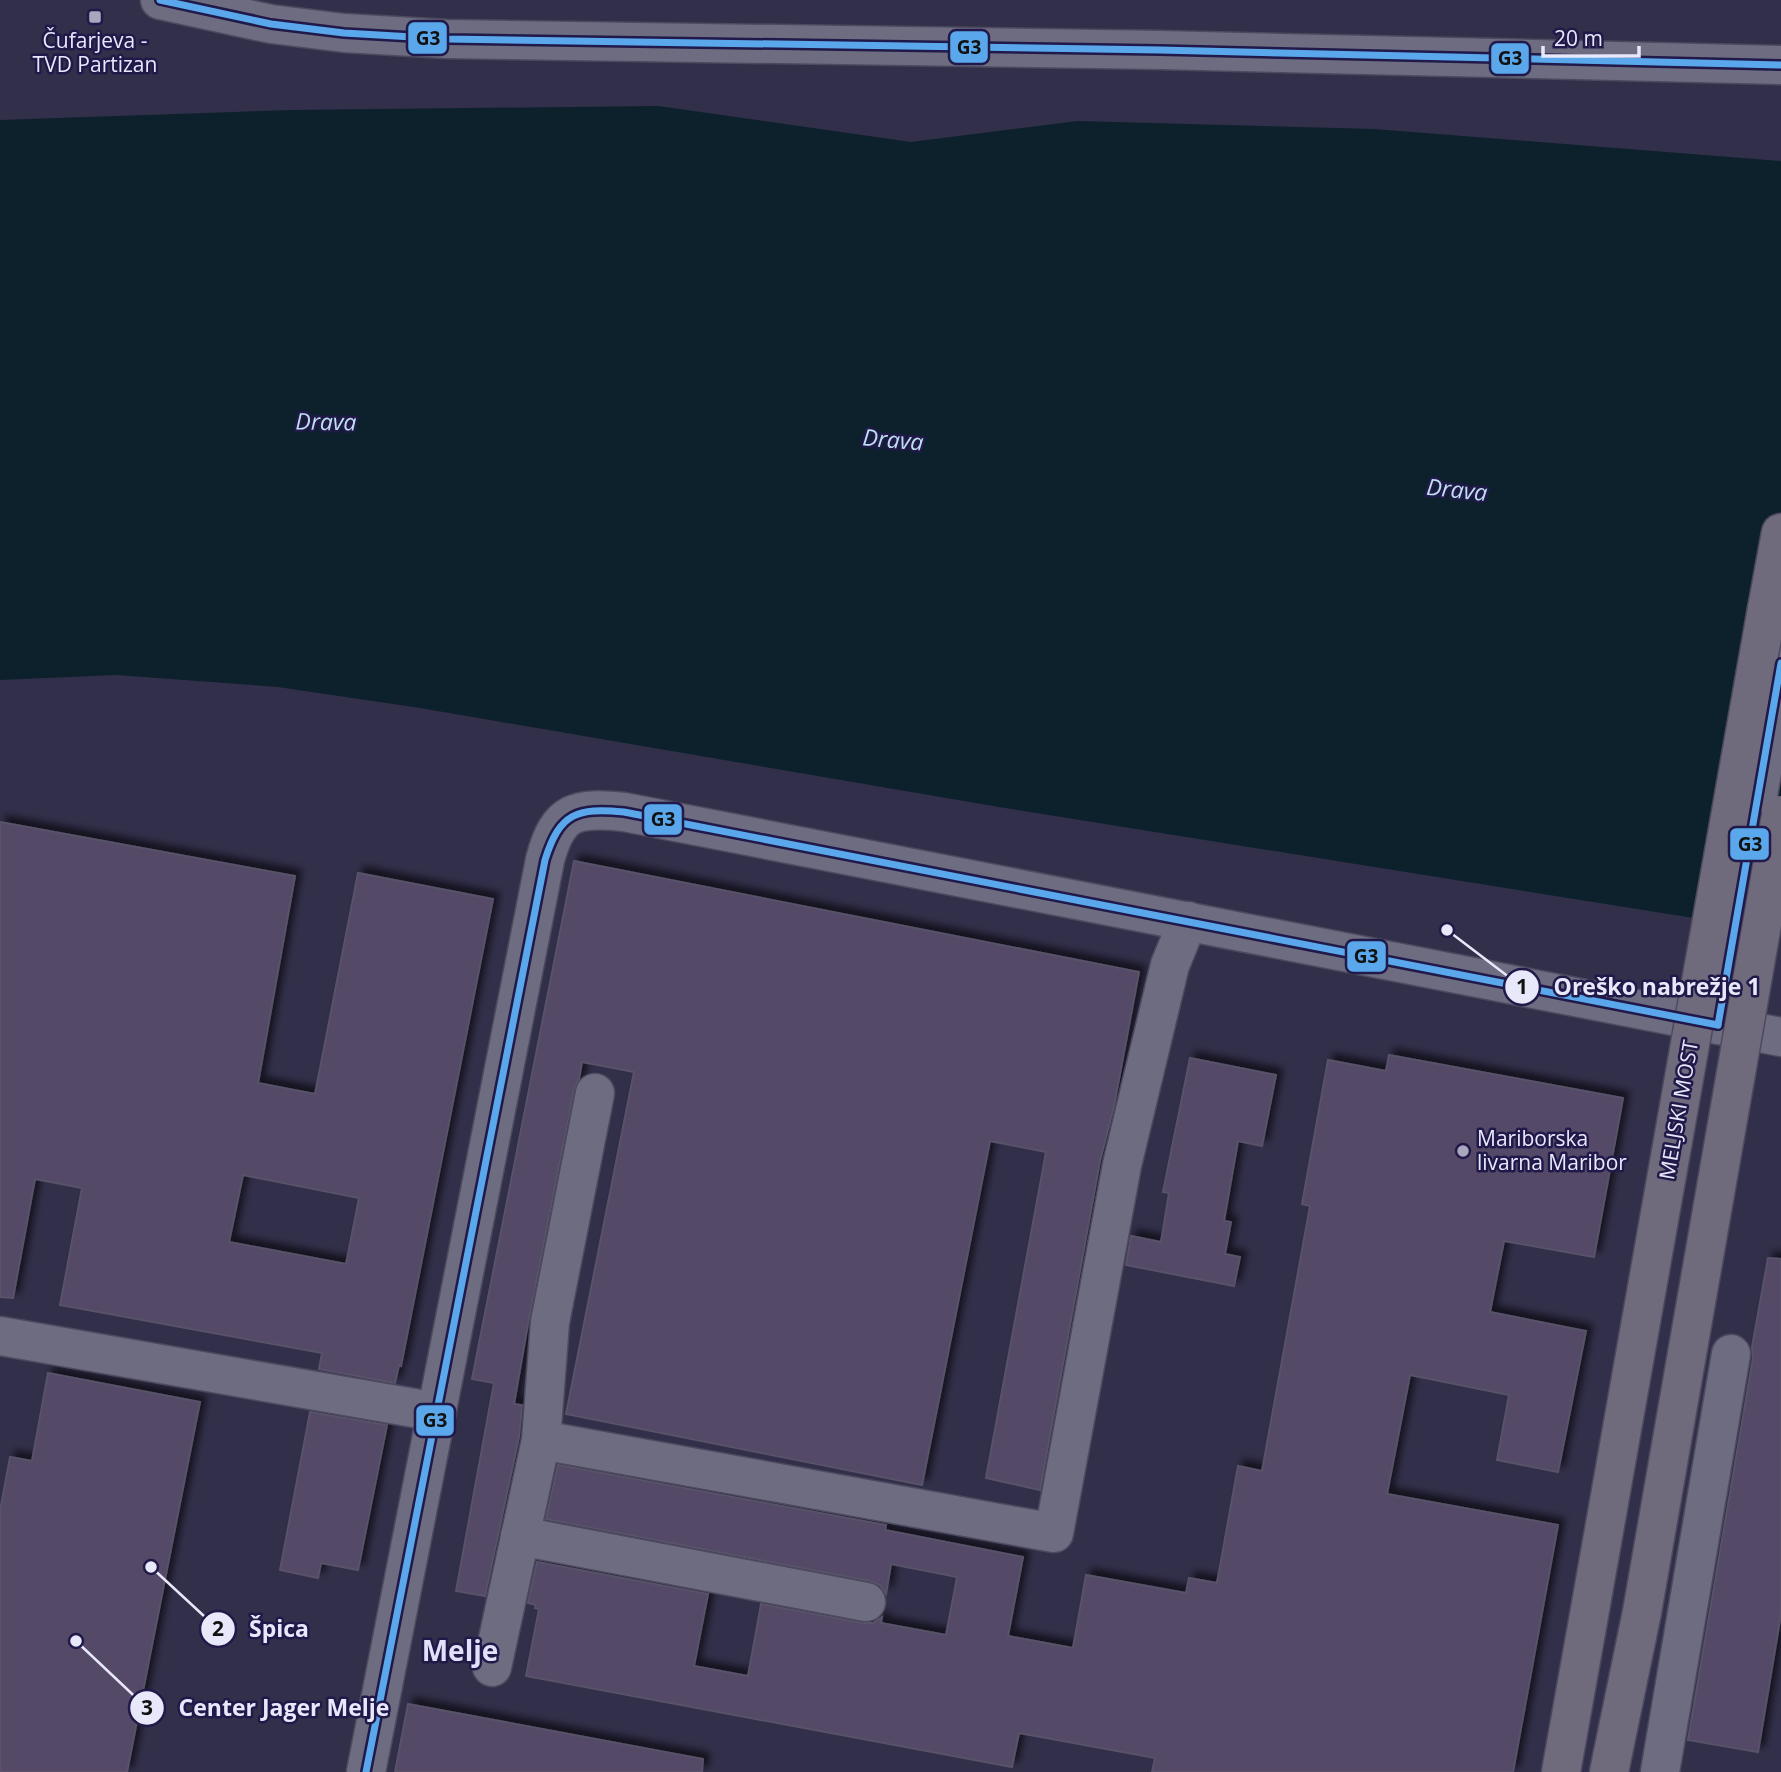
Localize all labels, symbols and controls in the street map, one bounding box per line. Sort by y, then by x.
marker: Čufarjeva - TVD Partizan [87,9,103,25]
scale bar [1543,14,1639,58]
line badge: G3 [407,21,448,55]
text: 20 m [1554,24,1603,52]
text: G3 [416,25,440,51]
place label: Čufarjeva - TVD Partizan [33,26,157,78]
line badge: G3 [949,30,989,64]
text: G3 [957,34,981,60]
line badge: G3 [1490,42,1530,75]
text: G3 [1498,45,1522,71]
water label: Drava [295,404,357,438]
water label: Drava [861,420,925,458]
water label: Drava [1425,470,1489,508]
line badge: G3 [643,803,683,836]
text: G3 [651,806,675,832]
line badge: G3 [1729,827,1770,861]
text: G3 [1738,831,1762,857]
line badge: G3 [1346,940,1387,973]
text: G3 [1354,943,1378,969]
callout: Oreško nabrežje 1 [1505,965,1774,1009]
text: Oreško nabrežje 1 [1554,970,1760,1002]
text: 1 [1516,972,1528,1000]
street label: MELJSKI MOST [1652,1037,1704,1182]
place label: Mariborska livarna Maribor [1477,1124,1627,1176]
marker: Mariborska livarna Maribor [1455,1143,1471,1159]
line badge: G3 [415,1404,455,1437]
text: G3 [423,1407,447,1433]
callout: Špica [200,1607,323,1651]
text: Špica [249,1612,309,1644]
text: 2 [212,1614,224,1642]
district label: Melje [422,1631,498,1669]
callout: Center Jager Melje [130,1686,404,1730]
text: Center Jager Melje [179,1691,389,1723]
text: 3 [141,1693,153,1721]

